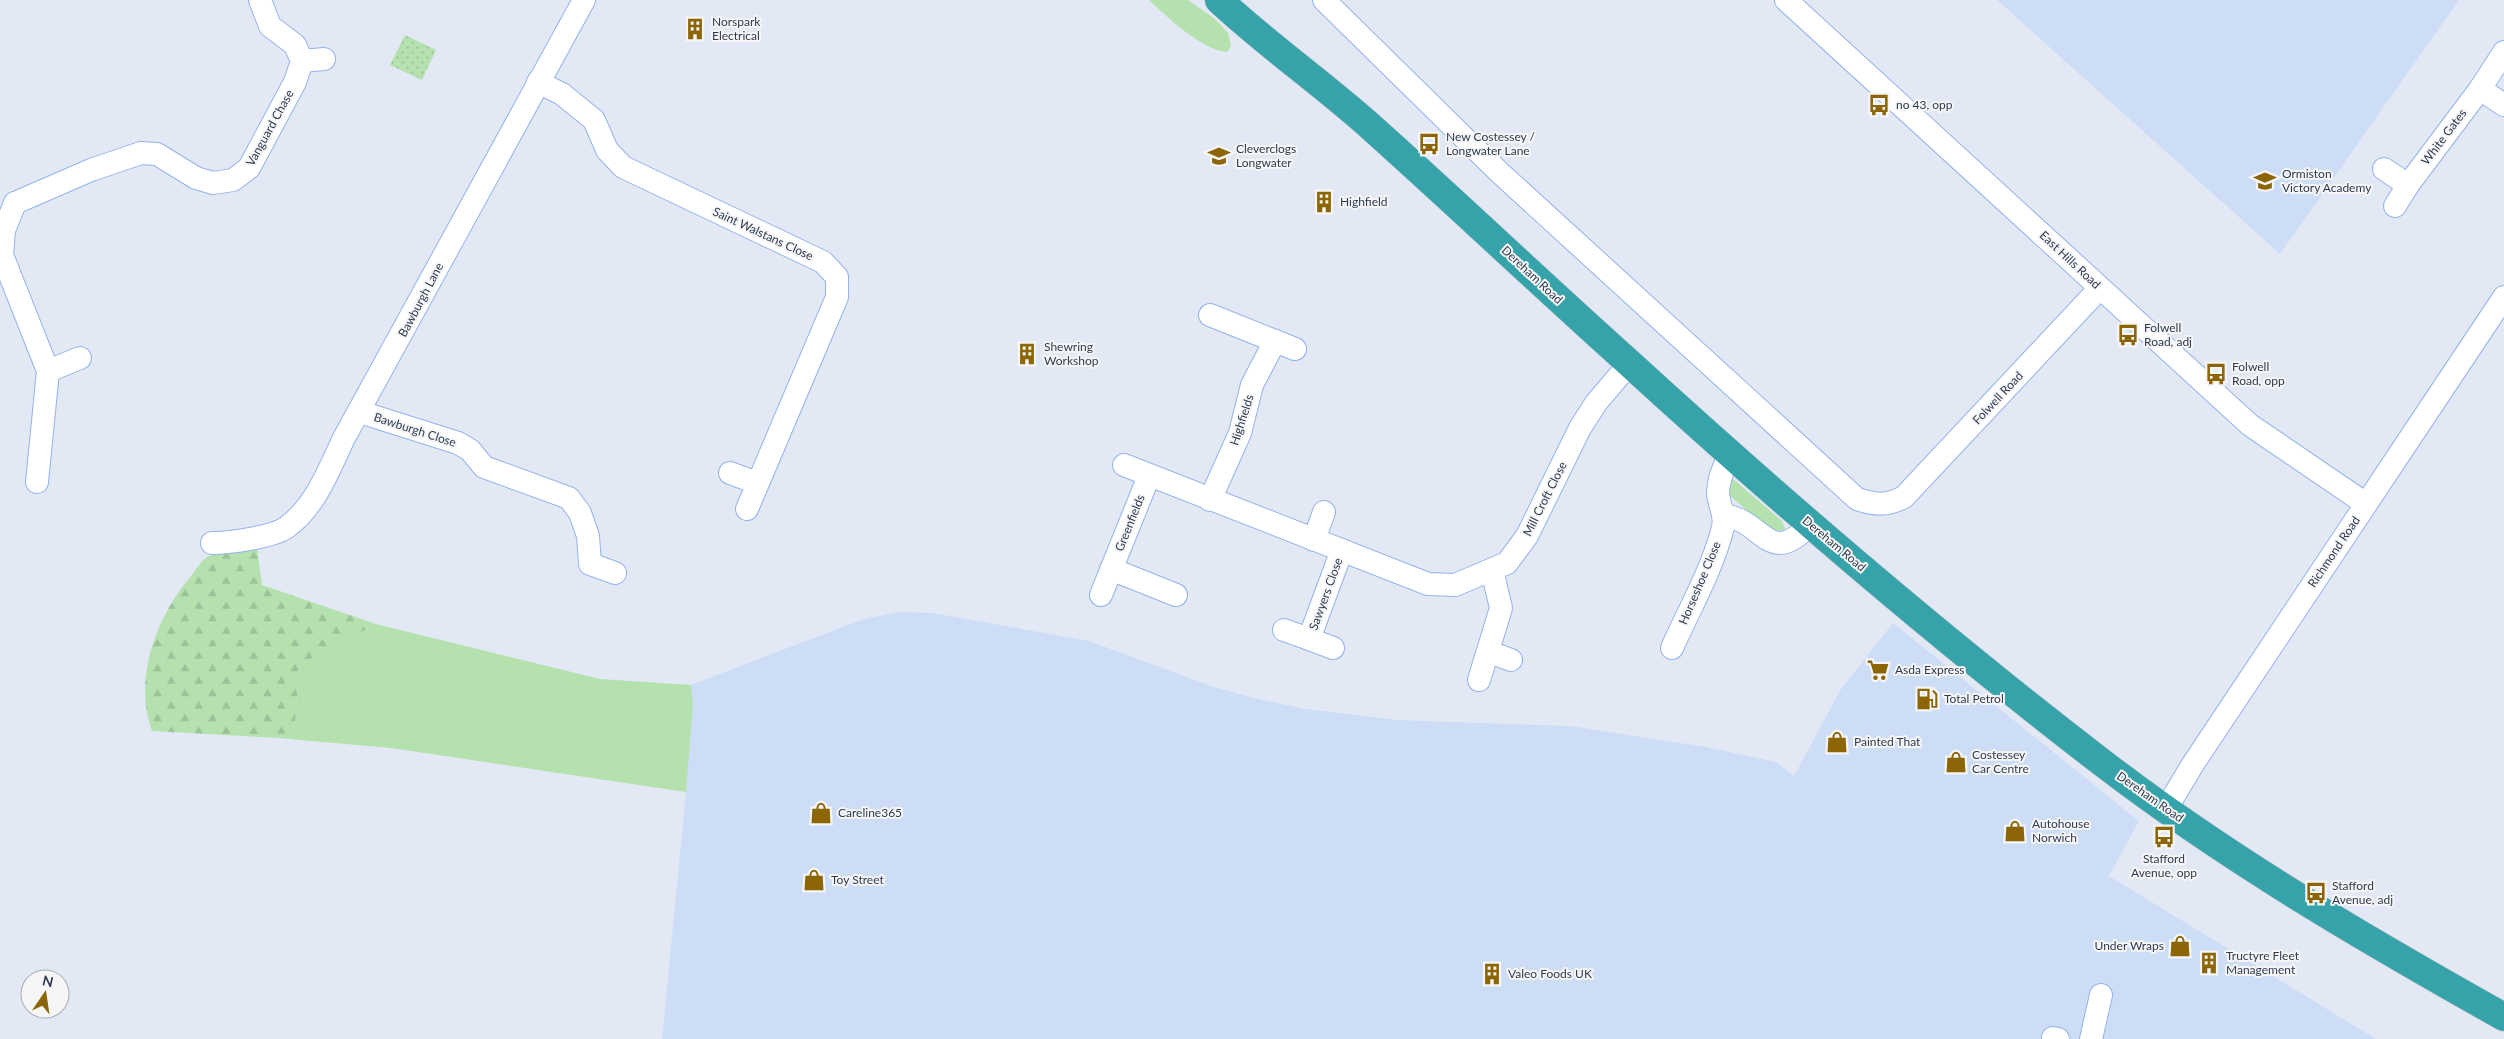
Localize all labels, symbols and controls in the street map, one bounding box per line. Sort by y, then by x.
place label: Norspark Electrical [712,14,761,43]
building icon: Norspark Electrical [682,16,708,42]
street label: Vanguard Chase [242,87,297,169]
bus stop icon: no 43, opp [1866,92,1892,118]
place label: no 43, opp [1896,97,1953,112]
street label: White Gates [2418,106,2469,168]
place label: New Costessey / Longwater Lane [1446,129,1536,158]
bus stop icon: New Costessey / Longwater Lane [1416,131,1442,157]
place label: Cleverclogs Longwater [1236,141,1296,170]
school or university icon: Cleverclogs Longwater [1206,143,1232,169]
place label: Ormiston Victory Academy [2282,166,2372,195]
school or university icon: Ormiston Victory Academy [2252,168,2278,194]
building icon: Highfield [1311,189,1337,215]
place label: Highfield [1340,194,1388,209]
street label: Saint Walstans Close [711,204,816,263]
street label: East Hills Road [2037,228,2104,292]
street label: Dereham Road [1499,243,1566,307]
street label: Bawburgh Lane [395,260,446,339]
place label: Folwell Road, adj [2144,320,2192,349]
bus stop icon: Folwell Road, adj [2115,322,2141,348]
place label: Shewring Workshop [1044,339,1099,368]
building icon: Shewring Workshop [1014,341,1040,367]
place label: Folwell Road, opp [2232,359,2285,388]
bus stop icon: Folwell Road, opp [2203,361,2229,387]
street label: Folwell Road [1969,368,2026,427]
street label: Highfields [1226,392,1257,447]
street label: Bawburgh Close [372,409,458,450]
street label: Mill Croft Close [1519,459,1570,539]
street label: Greenfields [1111,492,1148,553]
street label: Dereham Road [1800,513,1869,574]
street label: Richmond Road [2304,513,2363,590]
street label: Horseshoe Close [1675,539,1724,627]
street label: Sawyers Close [1305,556,1346,632]
supermarket icon: Asda Express [1865,657,1891,683]
place label: Asda Express [1895,662,1965,677]
fuel station icon: Total Petrol [1914,686,1940,712]
place label: Total Petrol [1944,691,2004,706]
shop icon: Painted That [1824,729,1850,755]
place label: Painted That [1854,734,1921,749]
place label: Costessey Car Centre [1972,747,2029,776]
shop icon: Costessey Car Centre [1943,749,1969,775]
street label: Dereham Road [2114,768,2187,825]
shop icon: Careline365 [808,800,834,826]
place label: Careline365 [838,805,902,820]
place label: Autohouse Norwich [2032,816,2089,845]
shop icon: Autohouse Norwich [2002,818,2028,844]
bus stop icon: Stafford Avenue, opp [2151,824,2177,850]
place label: Stafford Avenue, opp [2131,851,2197,880]
shop icon: Toy Street [801,867,827,893]
place label: Toy Street [831,872,884,887]
place label: Stafford Avenue, adj [2332,878,2393,907]
bus stop icon: Stafford Avenue, adj [2303,880,2329,906]
shop icon: Under Wraps [2167,933,2193,959]
place label: Under Wraps [2095,938,2164,953]
place label: Tructyre Fleet Management [2226,948,2300,977]
building icon: Tructyre Fleet Management [2196,950,2222,976]
building icon: Valeo Foods UK [1479,961,1505,987]
place label: Valeo Foods UK [1508,966,1592,981]
north arrow [20,969,70,1019]
text: N [41,971,55,990]

